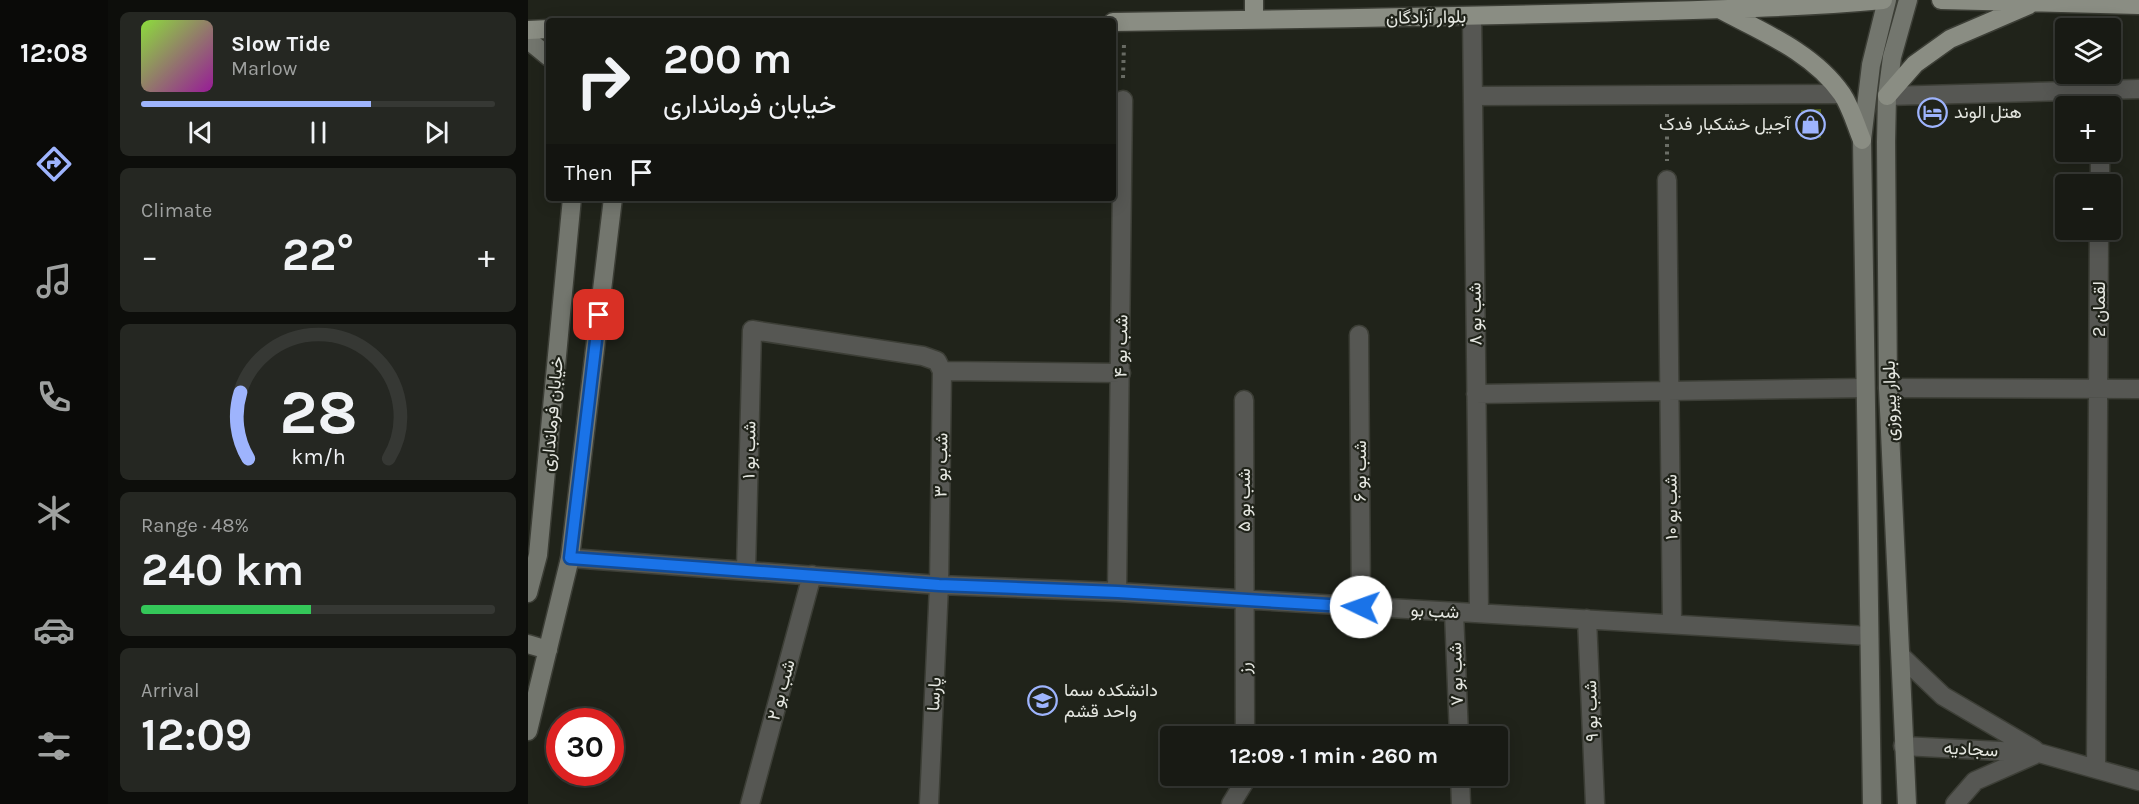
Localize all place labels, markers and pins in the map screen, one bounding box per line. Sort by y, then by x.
hotel icon: هتل الوند [1917,96,1949,128]
place label: هتل الوند [1954,101,2022,123]
shop icon: آجیل خشکبار فدک [1795,108,1827,140]
place label: آجیل خشکبار فدک [1659,113,1792,135]
pin [573,289,624,340]
place label: دانشکده سما واحد قشم [1064,679,1158,723]
school or university icon: دانشکده سما واحد قشم [1027,684,1059,716]

